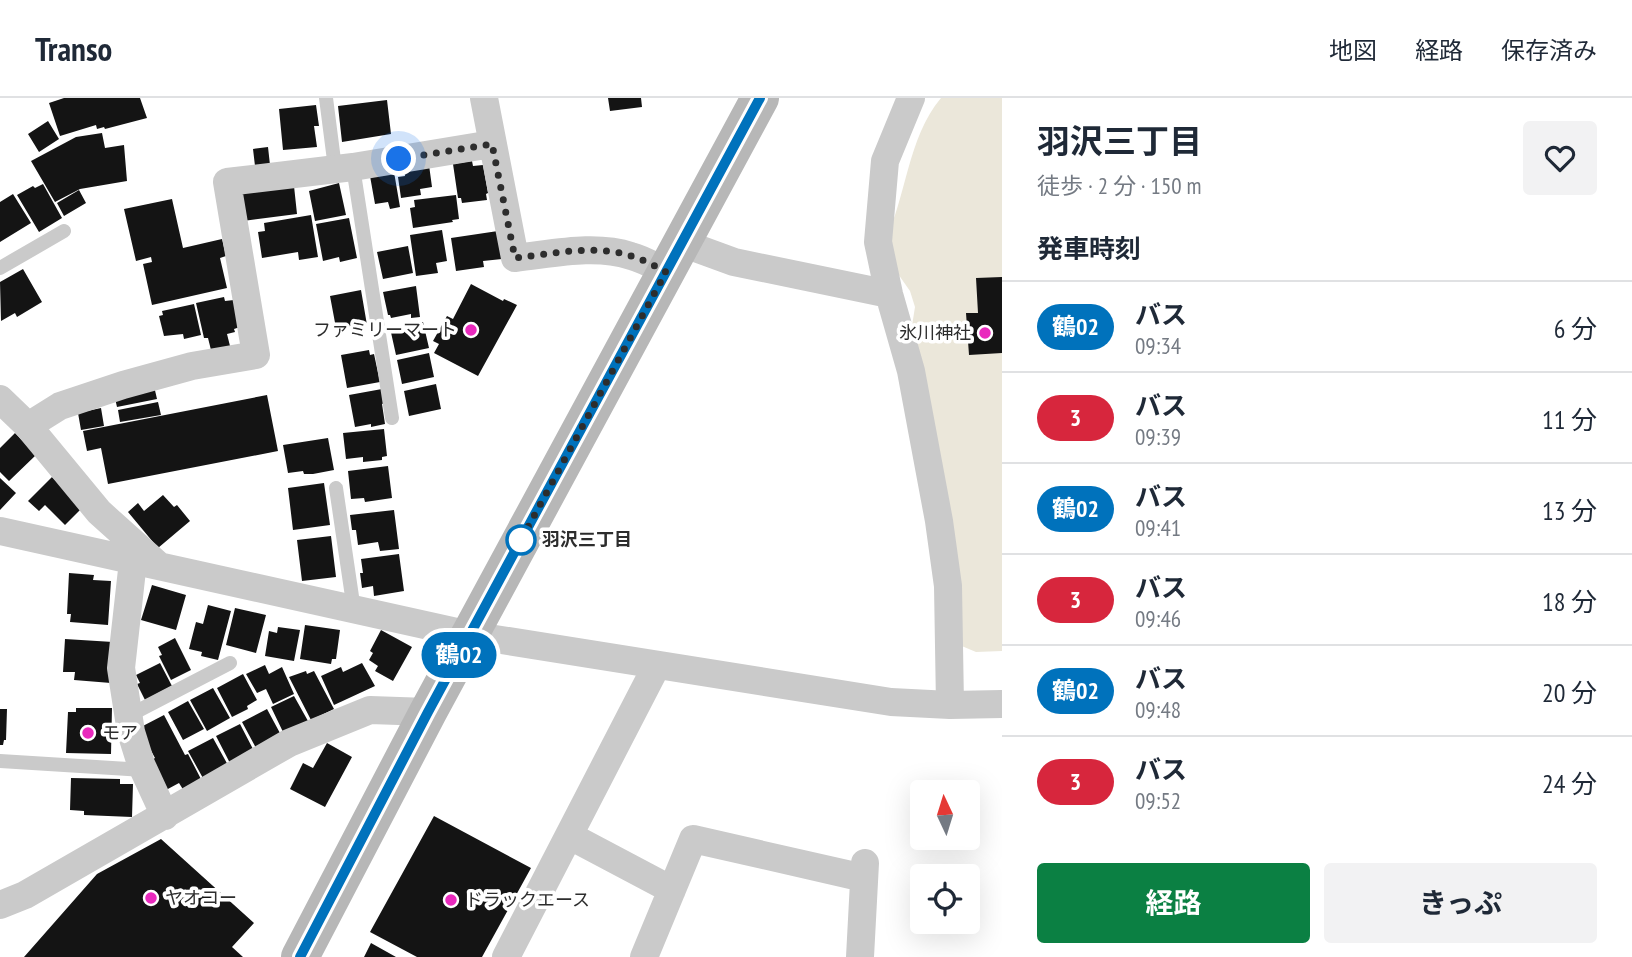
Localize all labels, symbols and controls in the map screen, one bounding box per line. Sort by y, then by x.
text: Transo [35,27,112,70]
text: 地図 [1329,35,1377,66]
text: 経路 [1415,35,1463,66]
text: 保存済み [1501,35,1597,66]
text: 羽沢三丁目 [1037,119,1202,162]
button: heart [1523,121,1597,195]
your location [381,141,416,176]
text: 徒歩 · 2 分 · 150 m [1037,171,1201,200]
text: 発車時刻 [1037,232,1141,265]
text: バス [1135,298,1187,331]
text: 鶴02 [1052,311,1099,342]
text: 6 分 [1554,312,1597,345]
place label: ファミリーマート [313,318,457,341]
place label: 氷川神社 [899,321,971,344]
marker: ファミリーマート [463,322,479,338]
marker: 氷川神社 [977,325,993,341]
text: 09:34 [1135,331,1181,360]
text: バス [1135,389,1187,422]
text: 3 [1070,402,1081,433]
text: 11 分 [1542,403,1597,436]
text: 09:39 [1135,422,1181,451]
text: バス [1135,480,1187,513]
text: 鶴02 [1052,493,1099,524]
text: 13 分 [1542,494,1597,527]
text: 09:41 [1135,513,1181,542]
marker: 羽沢三丁目 [506,525,536,555]
place label: 羽沢三丁目 [542,528,632,551]
text: バス [1135,571,1187,604]
text: 3 [1070,584,1081,615]
text: 18 分 [1542,585,1597,618]
text: 09:46 [1135,604,1181,633]
line badge: 鶴02 [419,632,499,678]
text: 鶴02 [436,639,482,670]
text: バス [1135,662,1187,695]
text: 鶴02 [1052,675,1099,706]
text: 20 分 [1542,676,1597,709]
text: 09:48 [1135,695,1181,724]
place label: モア [102,721,138,744]
marker: モア [80,725,96,741]
text: バス [1135,753,1187,786]
text: 3 [1070,766,1081,797]
text: 24 分 [1542,767,1597,800]
north arrow [910,780,980,850]
map controls [910,780,980,934]
text: 09:52 [1135,786,1181,815]
button: 経路 [1037,863,1310,943]
button: きっぷ [1324,863,1597,943]
button: locate [910,864,980,934]
place label: ヤオコー [165,886,237,909]
place label: ドラックエース [465,888,590,911]
marker: ヤオコー [143,890,159,906]
marker: ドラックエース [443,892,459,908]

